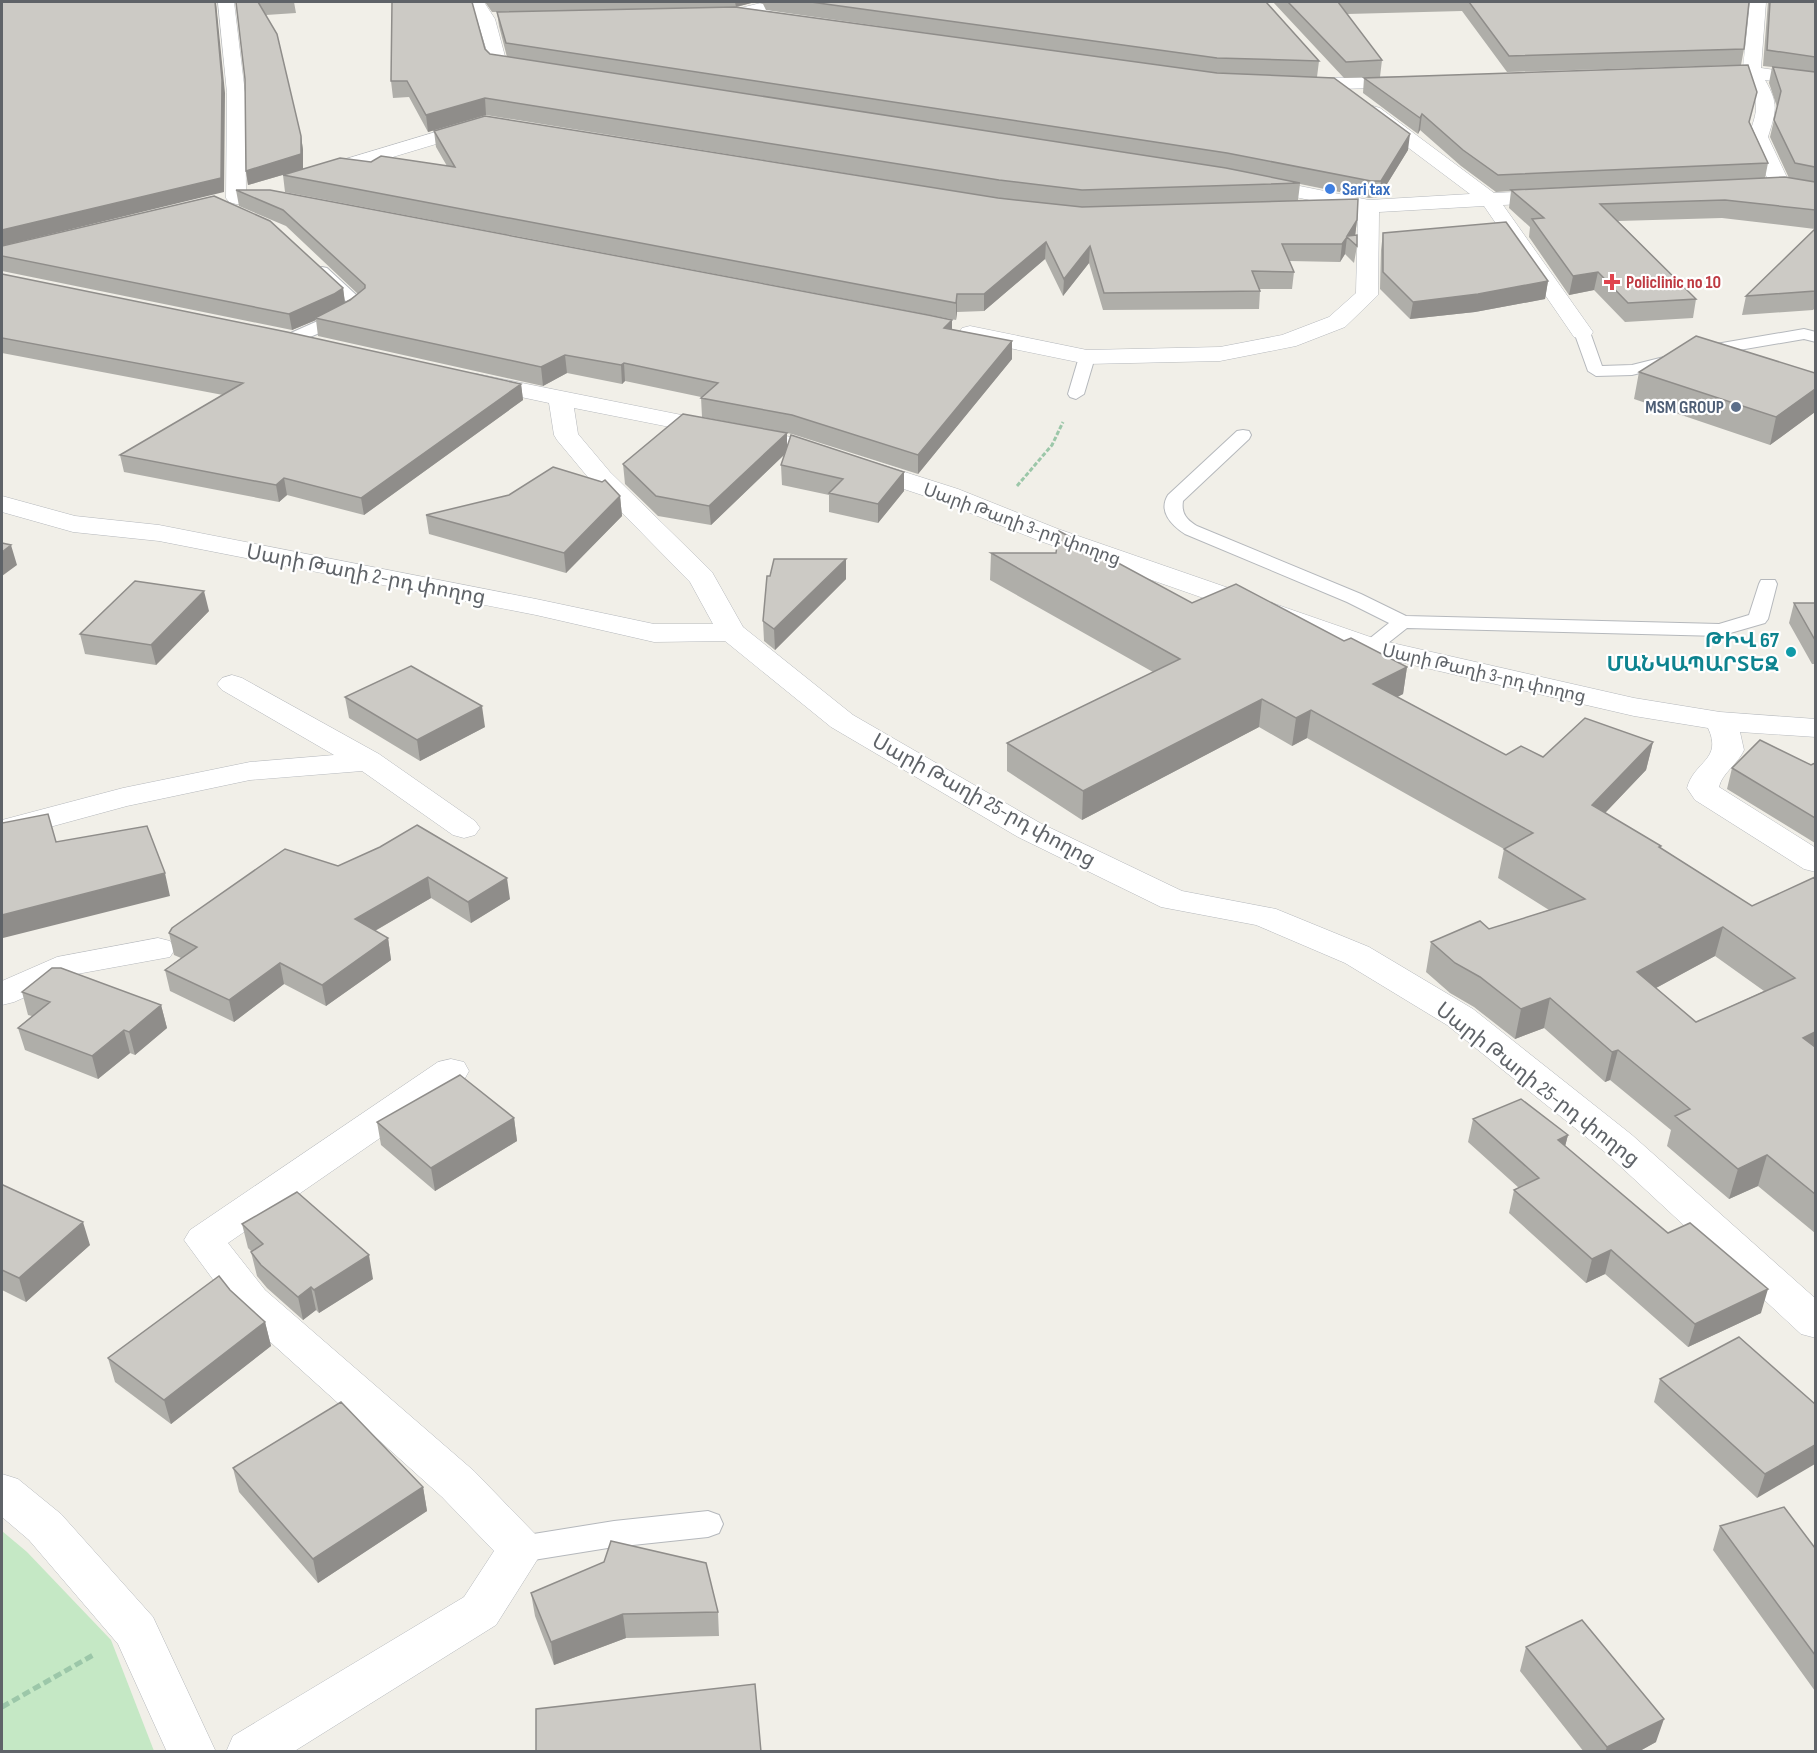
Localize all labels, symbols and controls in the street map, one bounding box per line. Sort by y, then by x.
place label: Sari tax [1342,179,1391,200]
marker: Sari tax [1323,182,1337,196]
place label: Policlinic no 10 [1626,272,1721,293]
marker: Policlinic no 10 [1603,273,1621,291]
place label: MSM GROUP [1645,397,1724,418]
marker: MSM GROUP [1729,400,1743,414]
street label: Սարի Թաղի 3-րդ փողոց [920,479,1123,570]
street label: Սարի Թաղի 2-րդ փողոց [244,539,488,610]
place label: ԹԻՎ 67 ՄԱՆԿԱՊԱՐՏԵԶ [1607,628,1780,677]
street label: Սարի Թաղի 3-րդ փողոց [1380,640,1588,707]
marker: ԹԻՎ 67 ՄԱՆԿԱՊԱՐՏԵԶ [1784,645,1798,659]
street label: Սարի Թաղի 25-րդ փողոց [868,728,1100,872]
street label: Սարի Թաղի 25-րդ փողոց [1431,997,1645,1172]

